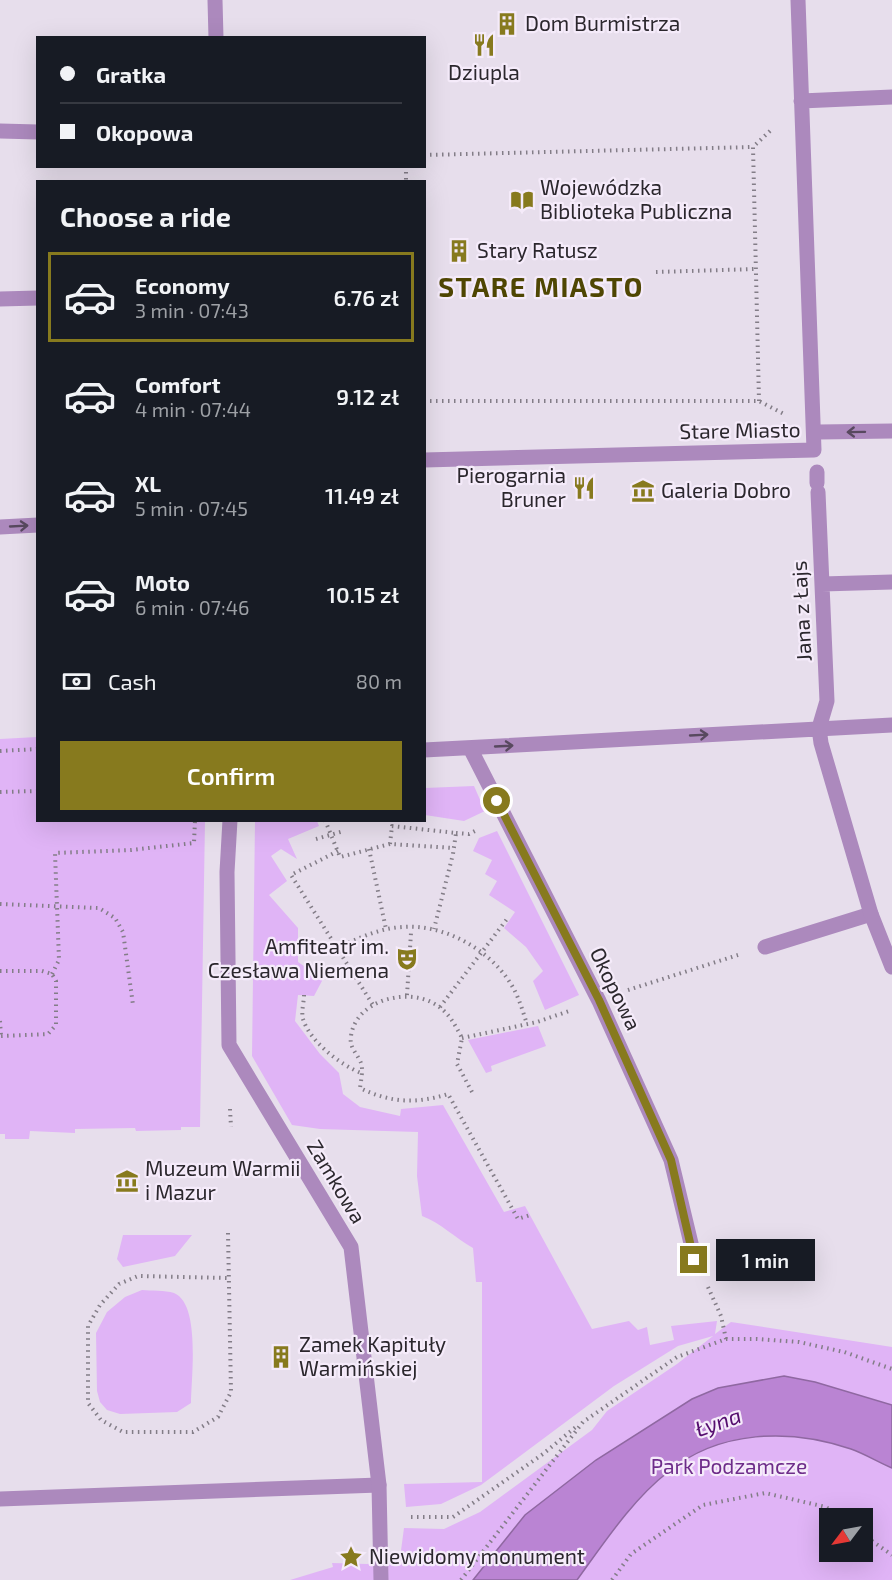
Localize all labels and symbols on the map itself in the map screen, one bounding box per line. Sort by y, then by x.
place label: Dom Burmistrza [525,10,680,35]
building icon: Dom Burmistrza [494,11,520,37]
restaurant icon: Dziupla [471,32,497,58]
place label: Dziupla [448,59,520,84]
place label: Wojewódzka Biblioteka Publiczna [540,174,732,223]
library icon: Wojewódzka Biblioteka Publiczna [509,187,535,213]
place label: Stary Ratusz [477,237,598,262]
building icon: Stary Ratusz [446,238,472,264]
district label: STARE MIASTO [438,270,644,302]
street label: Stare Miasto [679,416,801,443]
one-way arrow [846,426,866,437]
place label: Pierogarnia Bruner [457,462,567,511]
restaurant icon: Pierogarnia Bruner [571,475,597,501]
place label: Galeria Dobro [661,477,791,502]
museum icon: Galeria Dobro [630,478,656,504]
one-way arrow [8,521,28,532]
street label: Jana z Łajs [785,560,817,662]
one-way arrow [688,729,708,740]
one-way arrow [493,741,513,752]
route start [483,787,510,814]
place label: Amfiteatr im. Czesława Niemena [208,933,389,982]
street label: Okopowa [586,943,647,1034]
theatre icon: Amfiteatr im. Czesława Niemena [394,946,420,972]
street label: Zamkowa [303,1135,372,1227]
place label: Muzeum Warmii i Mazur [145,1155,301,1204]
museum icon: Muzeum Warmii i Mazur [114,1168,140,1194]
callout: 1 min [715,1239,814,1281]
route end [680,1246,707,1273]
place label: Zamek Kapituły Warmińskiej [299,1331,446,1381]
building icon: Zamek Kapituły Warmińskiej [268,1344,294,1370]
water label: Łyna [691,1401,744,1442]
park label: Park Podzamcze [651,1453,807,1478]
north arrow [819,1508,873,1562]
place label: Niewidomy monument [369,1543,585,1568]
place icon: Niewidomy monument [338,1544,364,1570]

